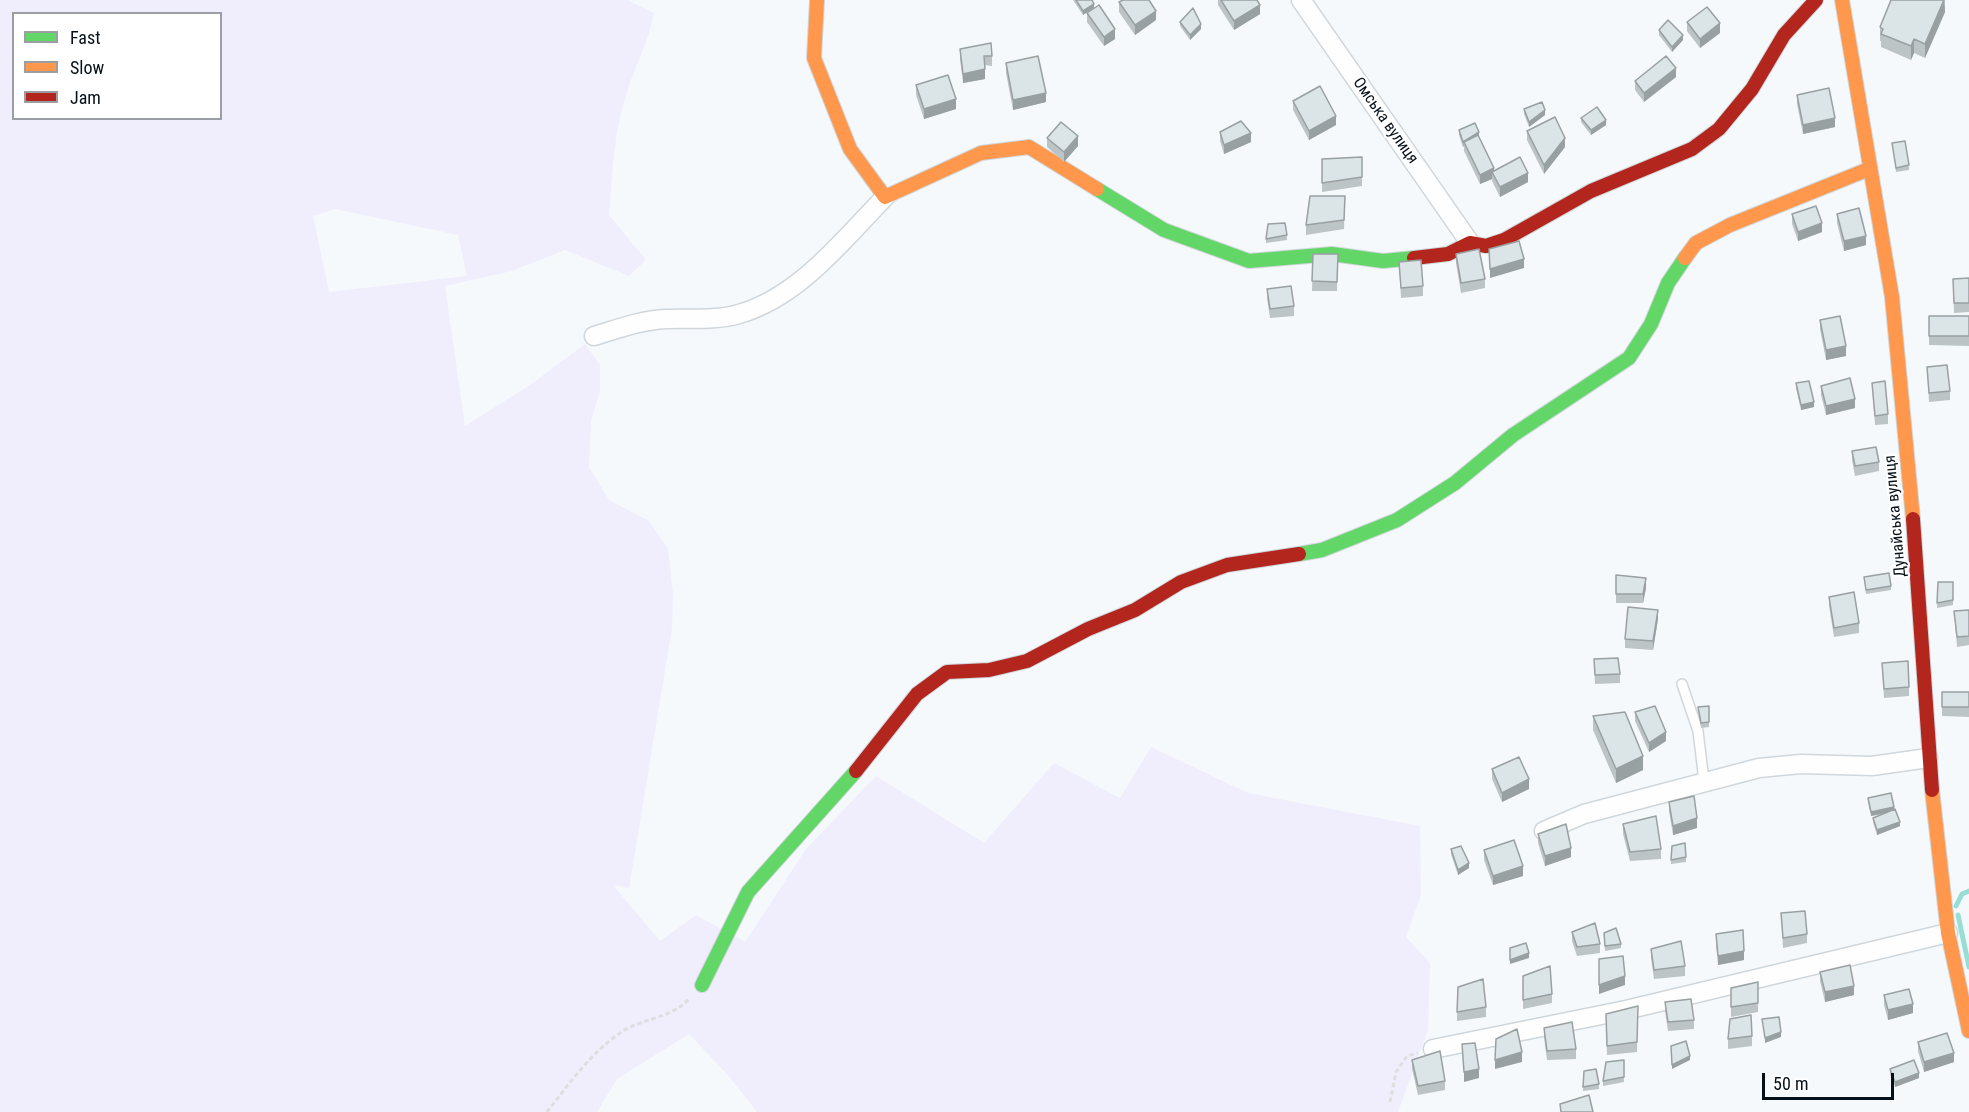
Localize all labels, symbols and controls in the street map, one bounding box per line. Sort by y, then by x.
legend [12,12,222,120]
text: Fast [70,27,101,48]
text: Slow [70,57,104,78]
street label: Омська вулиця [1348,74,1422,168]
text: Jam [70,87,101,108]
street label: Дунайська вулиця [1881,454,1911,578]
scale bar [1765,1061,1897,1099]
text: 50 m [1773,1073,1808,1094]

